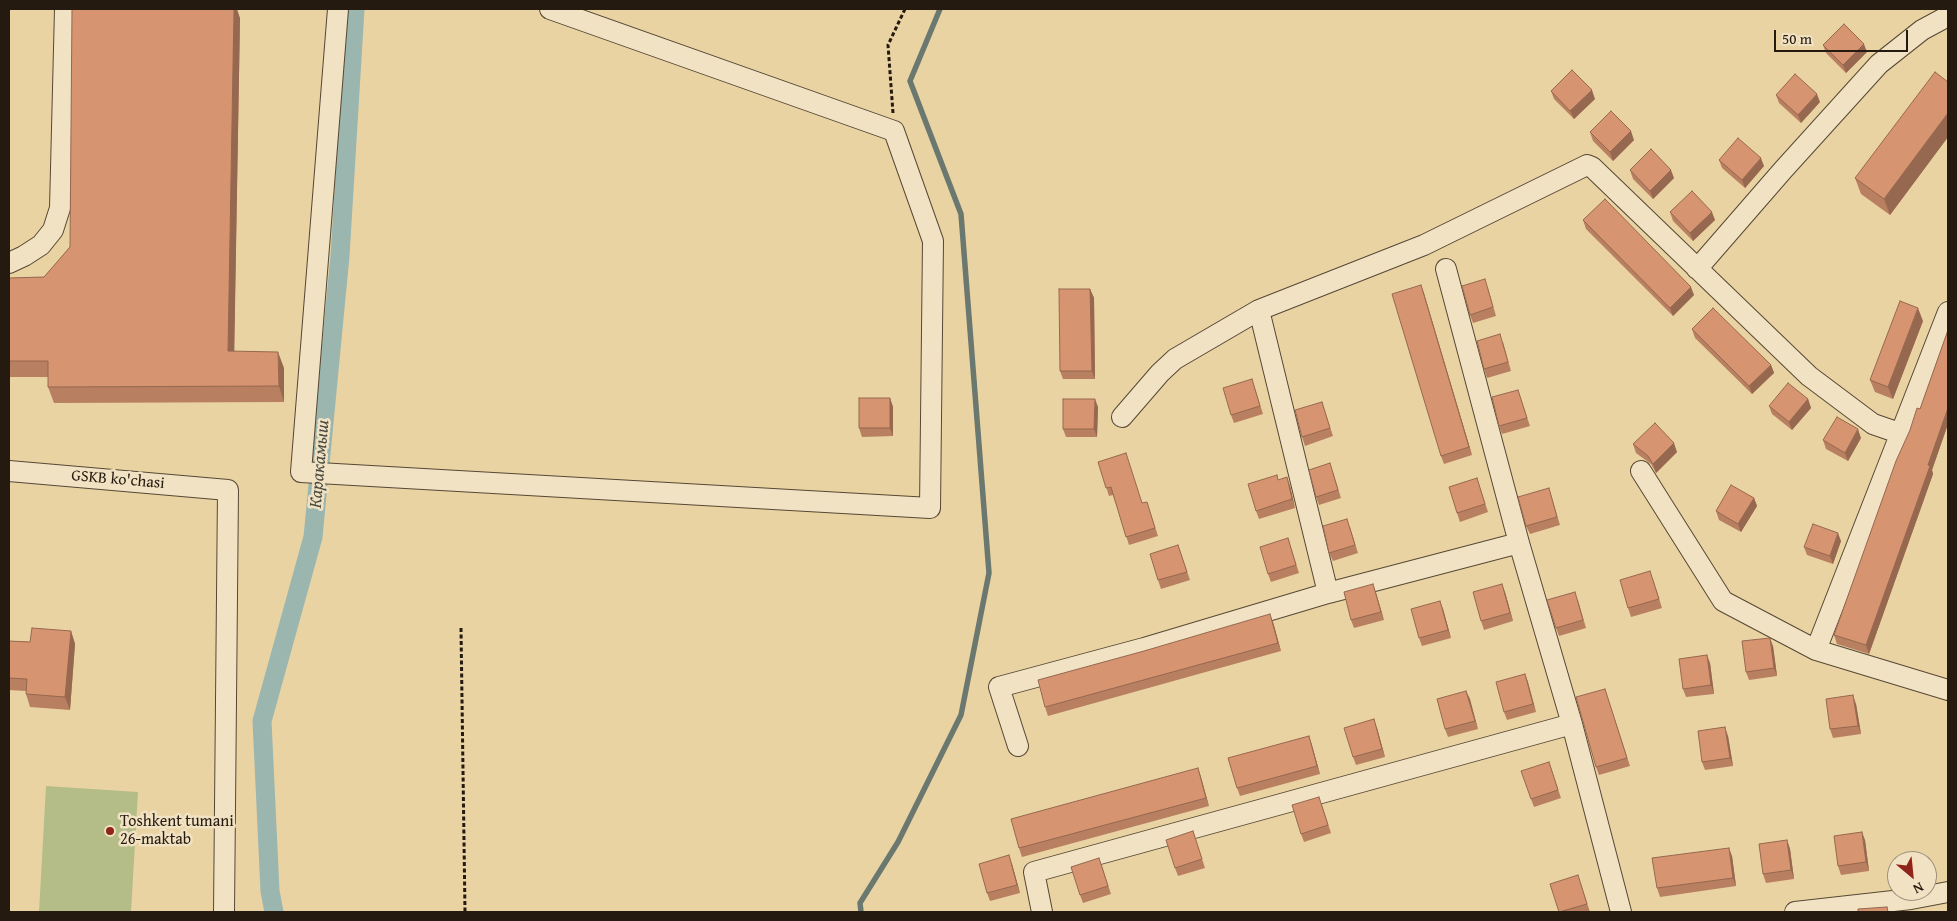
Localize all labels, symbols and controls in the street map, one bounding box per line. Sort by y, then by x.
scale bar [1777,20,1911,52]
text: 50 m [1782,28,1812,49]
water label: Каракамыш [305,419,335,509]
street label: GSKB ko'chasi [71,466,165,494]
place label: Toshkent tumani 26-maktab [120,812,234,850]
marker: Toshkent tumani 26-maktab [104,825,116,837]
north arrow [1887,851,1937,901]
text: N [1910,877,1927,899]

